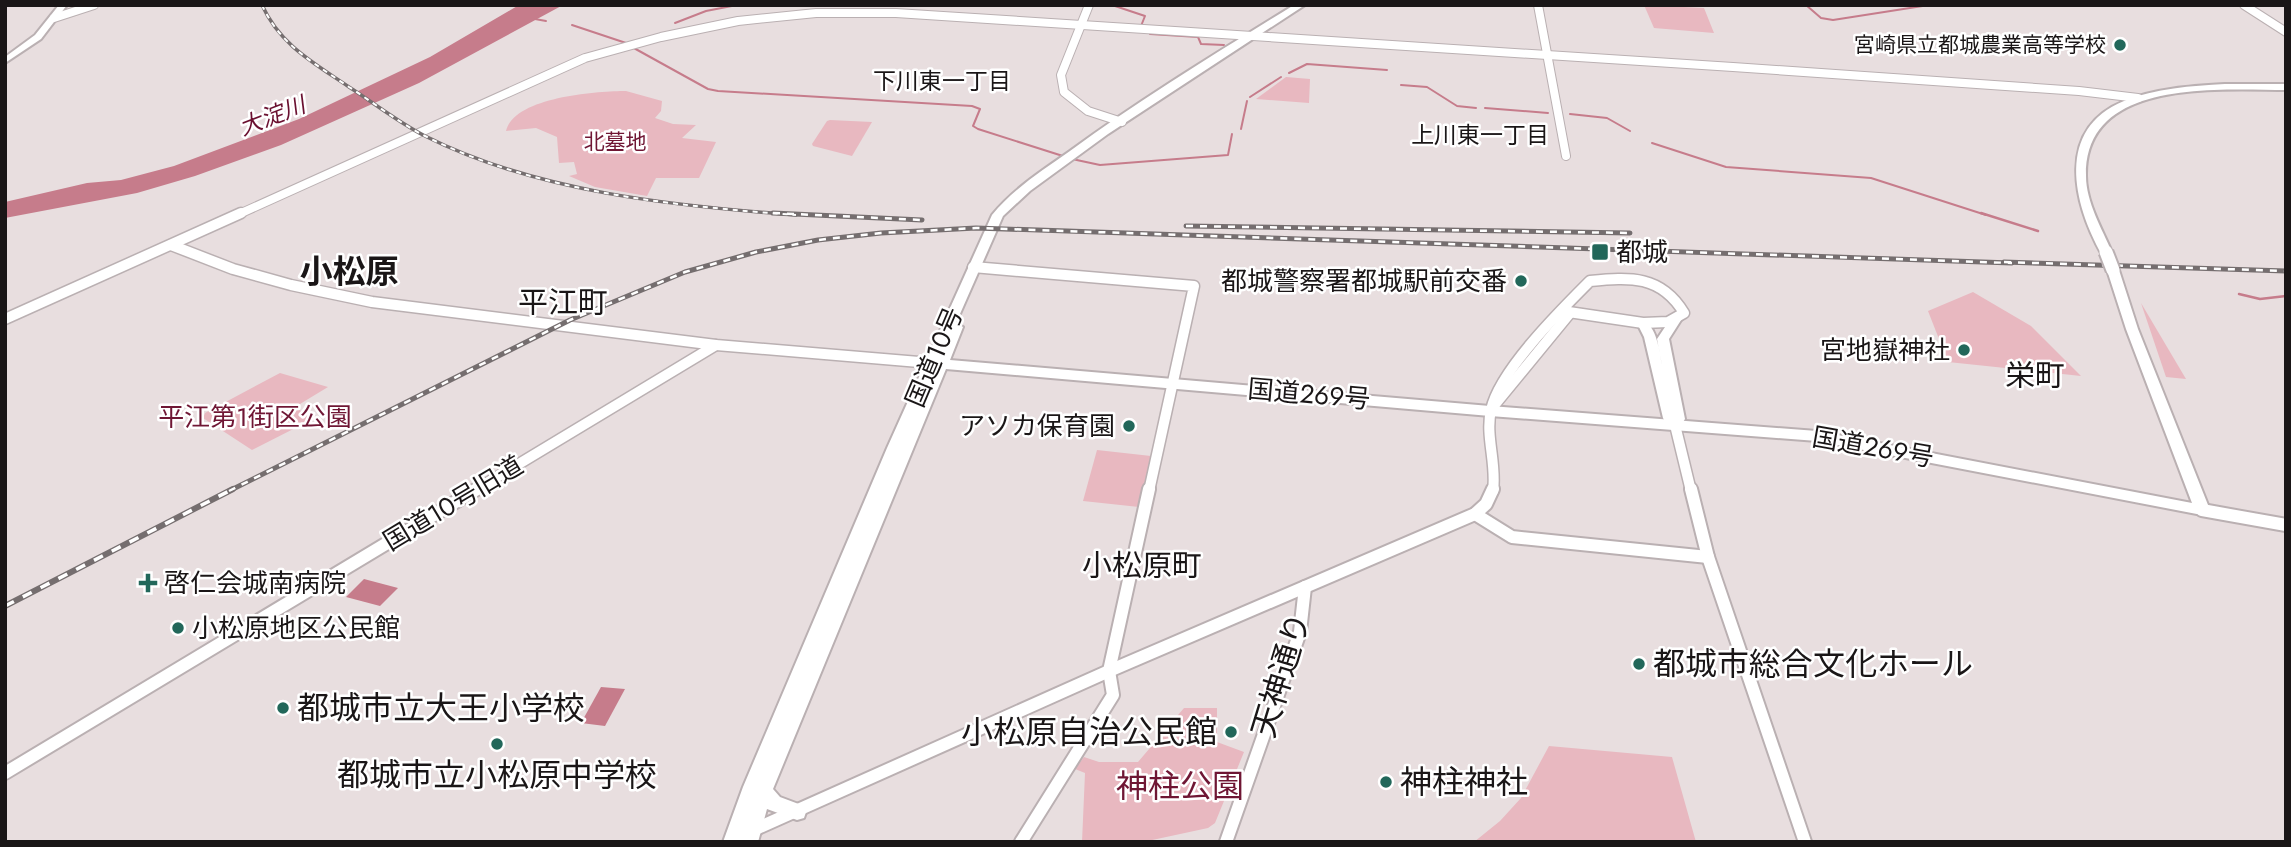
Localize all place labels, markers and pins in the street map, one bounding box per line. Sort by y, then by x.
place label: 宮崎県立都城農業高等学校 [1854,30,2106,60]
marker: 宮崎県立都城農業高等学校 [2112,37,2128,53]
place label: 都城 [1616,233,1668,271]
marker: 都城 [1590,242,1610,262]
place label: 都城警察署都城駅前交番 [1221,262,1507,300]
marker: 都城警察署都城駅前交番 [1513,273,1529,289]
place label: 宮地嶽神社 [1820,331,1950,369]
marker: 宮地嶽神社 [1956,342,1972,358]
place label: アソカ保育園 [959,407,1115,445]
marker: アソカ保育園 [1121,418,1137,434]
place label: 啓仁会城南病院 [164,564,346,602]
marker: 啓仁会城南病院 [138,573,158,593]
place label: 小松原地区公民館 [192,609,400,647]
marker: 小松原地区公民館 [170,620,186,636]
place label: 都城市総合文化ホール [1653,641,1973,687]
marker: 都城市総合文化ホール [1631,656,1647,672]
place label: 都城市立大王小学校 [297,685,585,731]
marker: 都城市立大王小学校 [275,700,291,716]
place label: 小松原自治公民館 [961,709,1217,755]
marker: 小松原自治公民館 [1223,724,1239,740]
marker: 都城市立小松原中学校 [489,736,505,752]
place label: 都城市立小松原中学校 [337,752,657,798]
place label: 神柱神社 [1400,759,1528,805]
marker: 神柱神社 [1378,774,1394,790]

